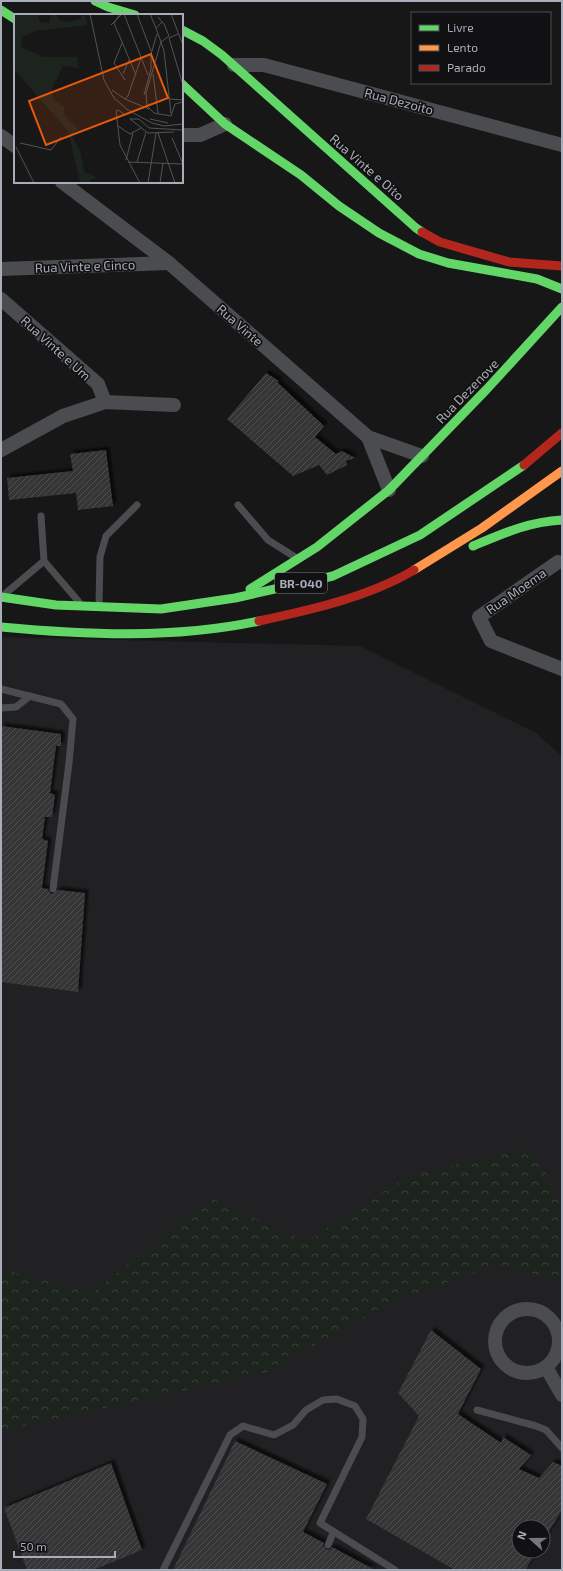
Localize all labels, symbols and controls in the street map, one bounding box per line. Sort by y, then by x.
legend [411,12,551,84]
inset map [14,14,183,183]
text: Livre [447,20,474,34]
text: Lento [447,40,478,54]
text: Parado [447,60,486,74]
street label: Rua Dezoito [363,84,435,118]
street label: Rua Vinte e Oito [327,131,407,203]
street label: Rua Vinte e Cinco [35,256,135,276]
street label: Rua Vinte [214,301,266,349]
street label: Rua Vinte e Um [18,312,94,384]
street label: Rua Dezenove [432,355,502,427]
street label: Rua Moema [483,564,549,618]
road number: BR-040 [275,573,327,593]
north arrow [511,1519,551,1559]
text: N [514,1529,529,1541]
scale bar [14,1533,115,1559]
text: 50 m [20,1539,47,1553]

